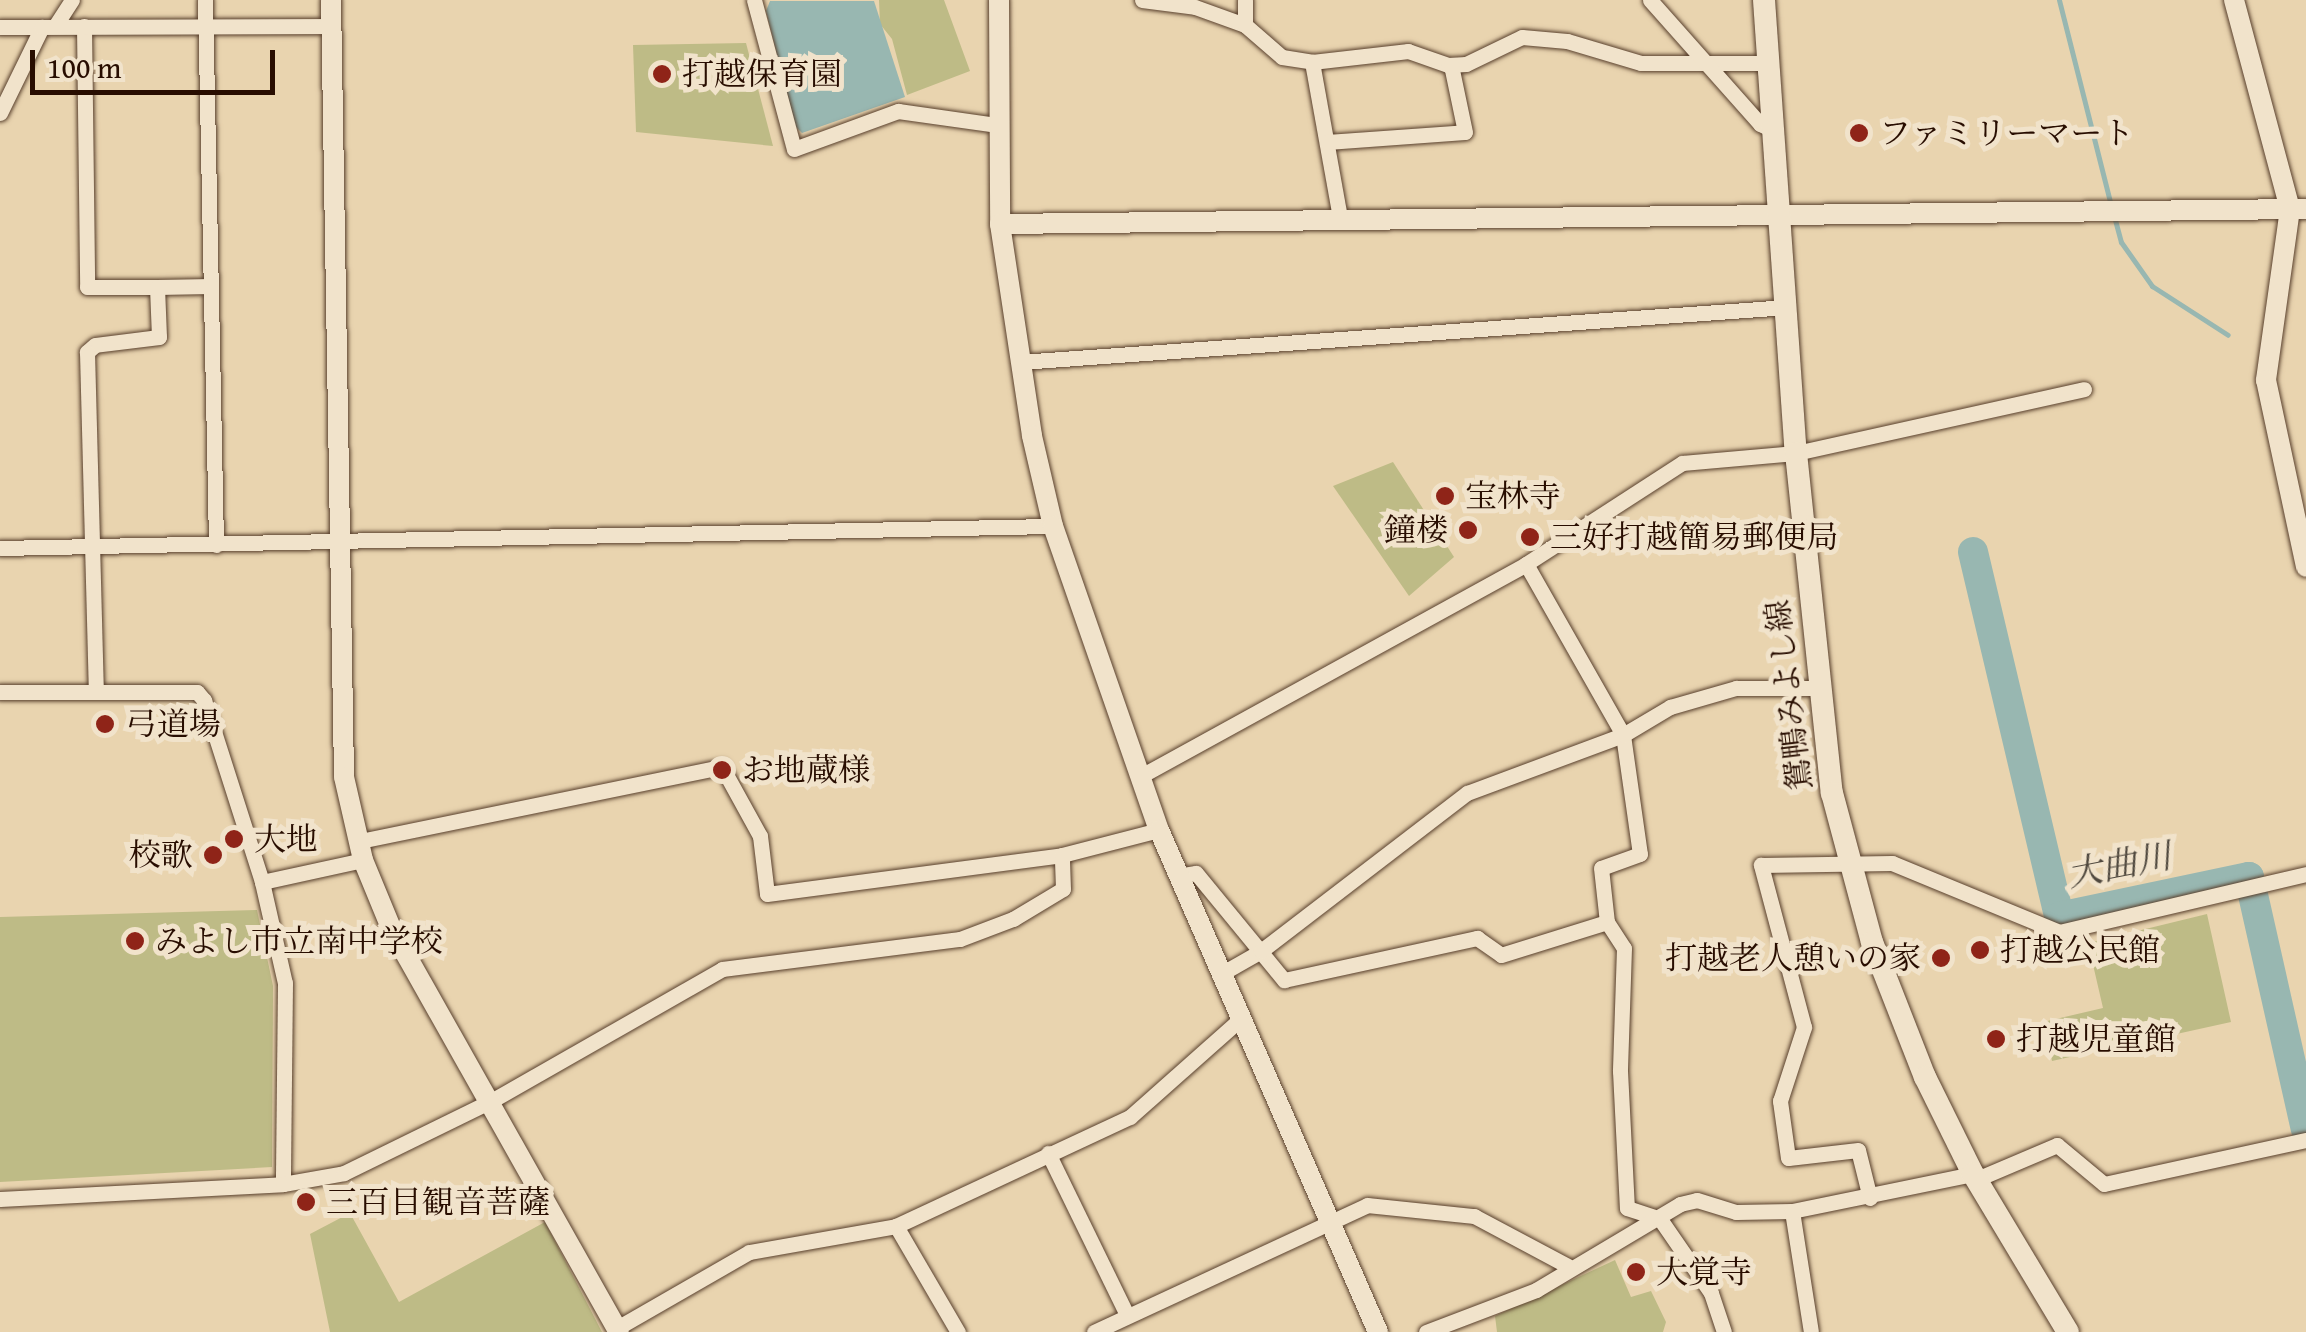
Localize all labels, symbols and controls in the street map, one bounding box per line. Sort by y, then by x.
scale bar [35,30,280,92]
text: 100 m [47,45,121,89]
place label: 打越保育園 [682,55,842,93]
marker: 打越保育園 [651,63,673,85]
place label: ファミリーマート [1879,114,2135,152]
marker: ファミリーマート [1848,122,1870,144]
place label: 宝林寺 [1465,477,1561,515]
marker: 宝林寺 [1434,485,1456,507]
place label: 鐘楼 [1384,511,1448,549]
place label: 三好打越簡易郵便局 [1550,518,1838,556]
marker: 鐘楼 [1457,519,1479,541]
marker: 三好打越簡易郵便局 [1519,526,1541,548]
street label: 鴛鴨みよし線 [1758,597,1820,793]
place label: 弓道場 [125,705,221,743]
marker: 弓道場 [94,713,116,735]
place label: お地蔵様 [742,751,870,789]
marker: お地蔵様 [711,759,733,781]
place label: 大地 [254,820,318,858]
marker: 大地 [223,828,245,850]
water label: 大曲川 [2063,834,2175,896]
place label: 校歌 [129,836,193,874]
marker: 校歌 [202,844,224,866]
place label: みよし市立南中学校 [155,922,443,960]
marker: みよし市立南中学校 [124,930,146,952]
place label: 打越公民館 [2000,931,2160,969]
place label: 打越老人憩いの家 [1665,939,1921,977]
marker: 打越公民館 [1969,939,1991,961]
marker: 打越老人憩いの家 [1930,947,1952,969]
place label: 打越児童館 [2016,1020,2176,1058]
marker: 打越児童館 [1985,1028,2007,1050]
place label: 三百目観音菩薩 [326,1183,550,1221]
marker: 三百目観音菩薩 [295,1191,317,1213]
place label: 大覚寺 [1656,1253,1752,1291]
marker: 大覚寺 [1625,1261,1647,1283]

